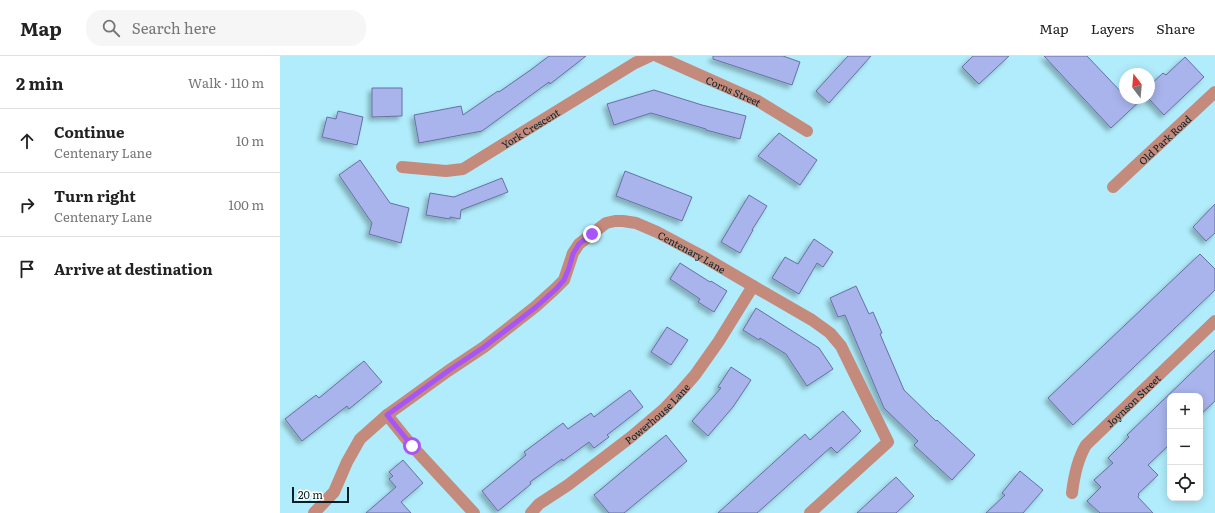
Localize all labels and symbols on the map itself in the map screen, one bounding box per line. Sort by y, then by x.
north arrow [1119,68,1155,104]
street label: Corns Street [704,71,765,109]
street label: York Crescent [498,104,562,151]
street label: Old Park Road [1135,111,1194,168]
route end [583,225,601,243]
street label: Centenary Lane [656,227,729,276]
street label: Joynson Street [1102,370,1163,430]
street label: Powerhouse Lane [621,379,693,447]
route start [403,437,421,455]
scale bar [292,485,349,504]

